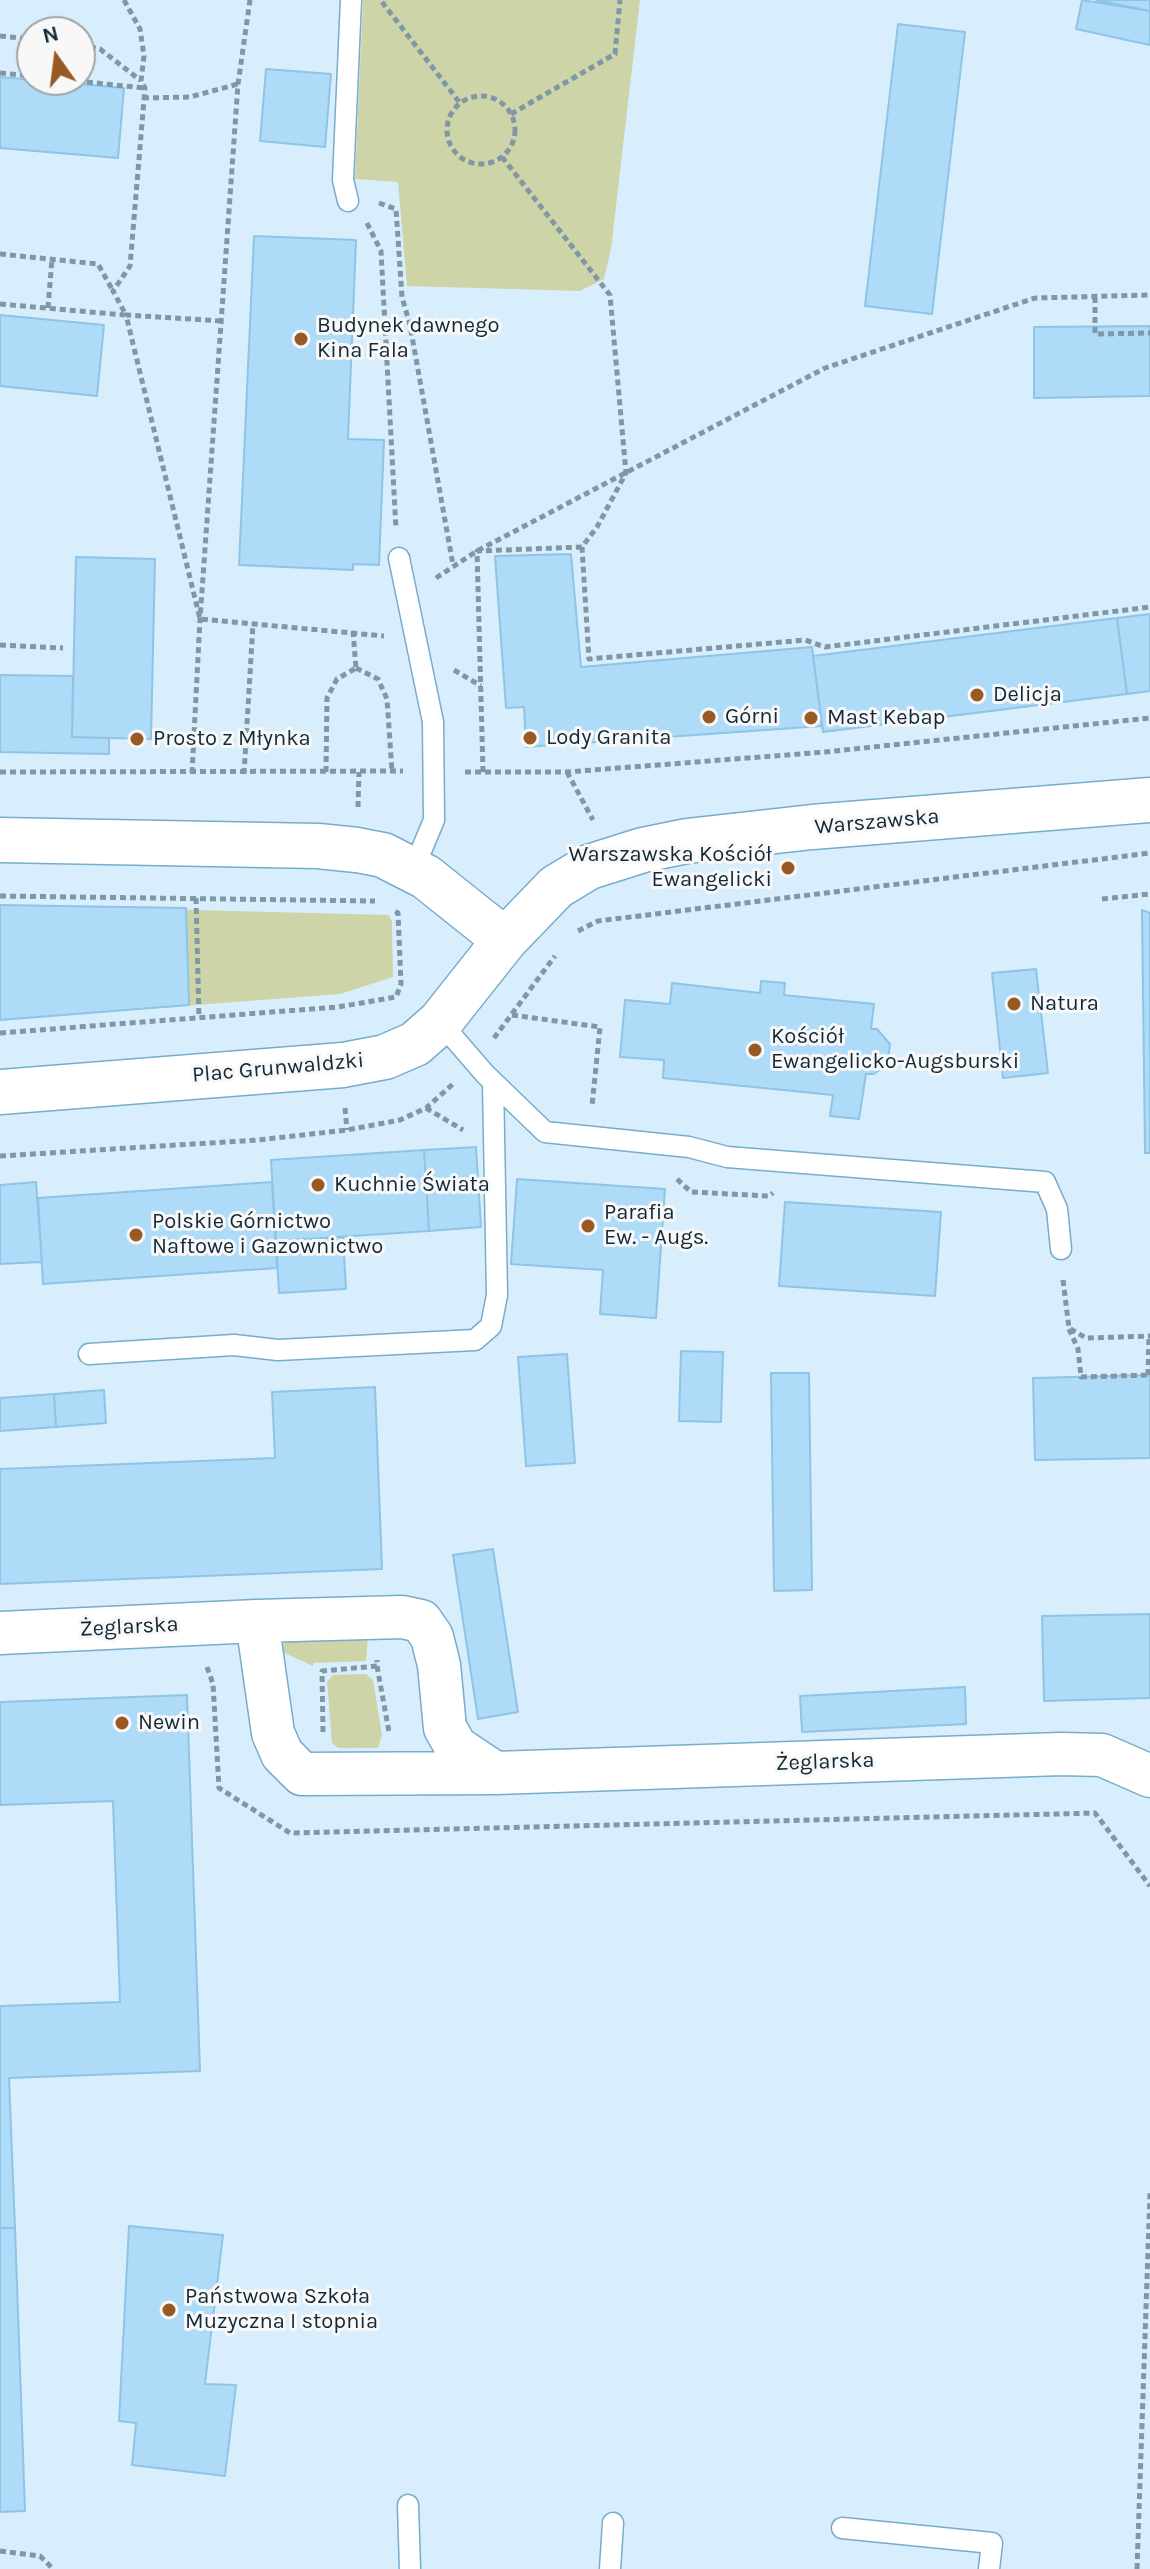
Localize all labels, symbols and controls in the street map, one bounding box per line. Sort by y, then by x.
north arrow [16,16,96,96]
text: N [40,20,61,49]
place label: Budynek dawnego Kina Fala [317,313,500,364]
marker: Budynek dawnego Kina Fala [292,330,310,348]
place label: Delicja [993,682,1062,708]
marker: Delicja [968,686,986,704]
place label: Górni [725,704,779,730]
place label: Mast Kebap [827,705,945,731]
marker: Górni [700,708,718,726]
marker: Mast Kebap [802,709,820,727]
place label: Lody Granita [546,725,671,751]
place label: Prosto z Młynka [153,726,311,752]
marker: Lody Granita [521,729,539,747]
marker: Prosto z Młynka [128,730,146,748]
street label: Warszawska [814,803,940,841]
place label: Warszawska Kościół Ewangelicki [569,842,772,894]
marker: Warszawska Kościół Ewangelicki [779,859,797,877]
place label: Natura [1030,991,1099,1017]
marker: Natura [1005,995,1023,1013]
place label: Kościół Ewangelicko-Augsburski [771,1024,1019,1076]
marker: Kościół Ewangelicko-Augsburski [746,1041,764,1059]
street label: Plac Grunwaldzki [191,1047,365,1089]
place label: Kuchnie Świata [334,1172,490,1198]
marker: Kuchnie Świata [309,1176,327,1194]
place label: Parafia Ew. - Augs. [604,1200,708,1252]
place label: Polskie Górnictwo Naftowe i Gazownictwo [152,1209,383,1260]
marker: Parafia Ew. - Augs. [579,1217,597,1235]
marker: Polskie Górnictwo Naftowe i Gazownictwo [127,1226,145,1244]
street label: Żeglarska [79,1611,179,1643]
place label: Newin [138,1710,200,1736]
marker: Newin [113,1714,131,1732]
street label: Żeglarska [775,1747,875,1777]
place label: Państwowa Szkoła Muzyczna I stopnia [185,2284,378,2336]
marker: Państwowa Szkoła Muzyczna I stopnia [160,2301,178,2319]

